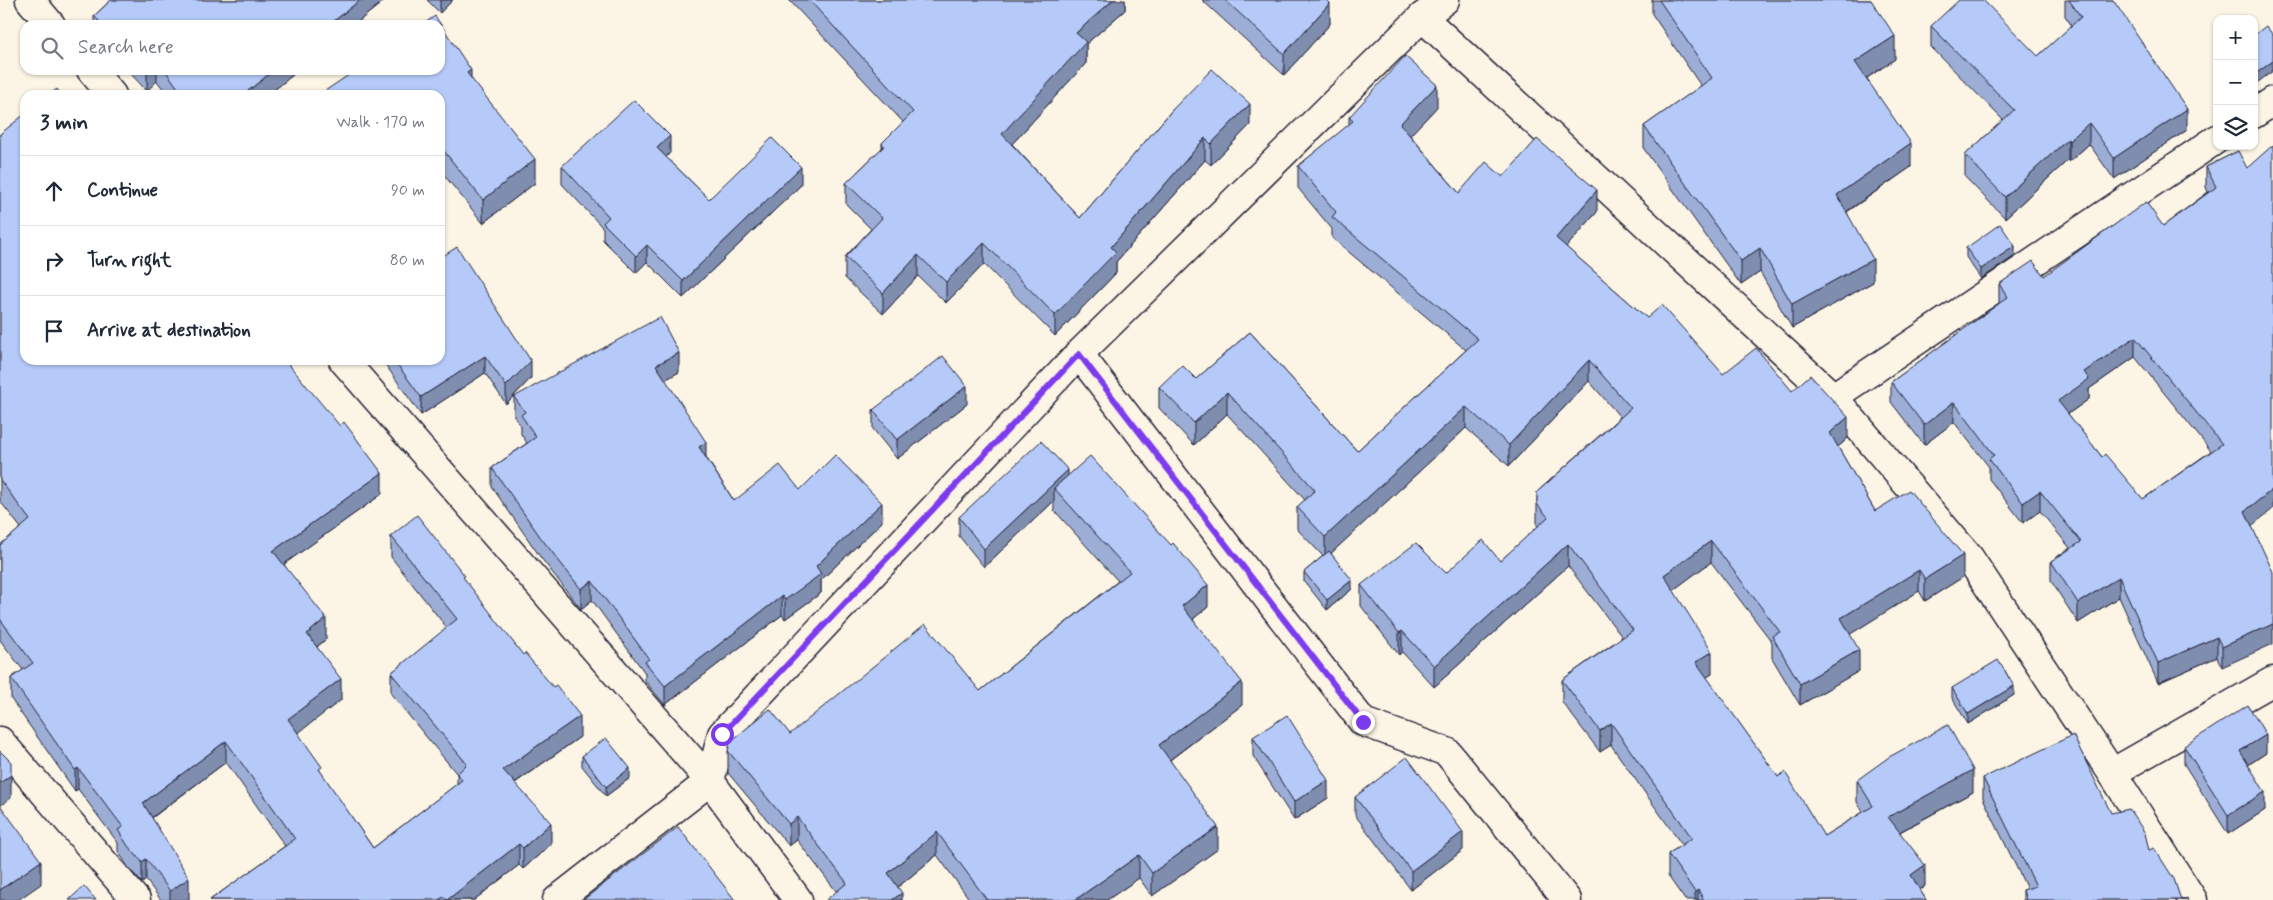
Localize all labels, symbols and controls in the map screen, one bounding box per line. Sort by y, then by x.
map controls [2213,15,2258,150]
button: + [2213,15,2258,60]
search box [20,20,445,75]
icon: search [38,34,66,62]
text: Search here [78,35,174,60]
button: − [2213,60,2258,105]
button: layers [2213,105,2258,150]
text: 3 min [40,109,88,137]
text: Walk · 170 m [336,112,425,133]
icon: ahead [40,177,68,205]
text: Continue [87,178,158,203]
text: 90 m [391,180,425,201]
icon: right [40,247,68,275]
text: Turn right [87,248,171,273]
text: 80 m [390,250,425,271]
icon: arrive [40,317,68,345]
text: Arrive at destination [87,318,251,343]
route end [1352,711,1375,734]
route start [711,723,734,746]

